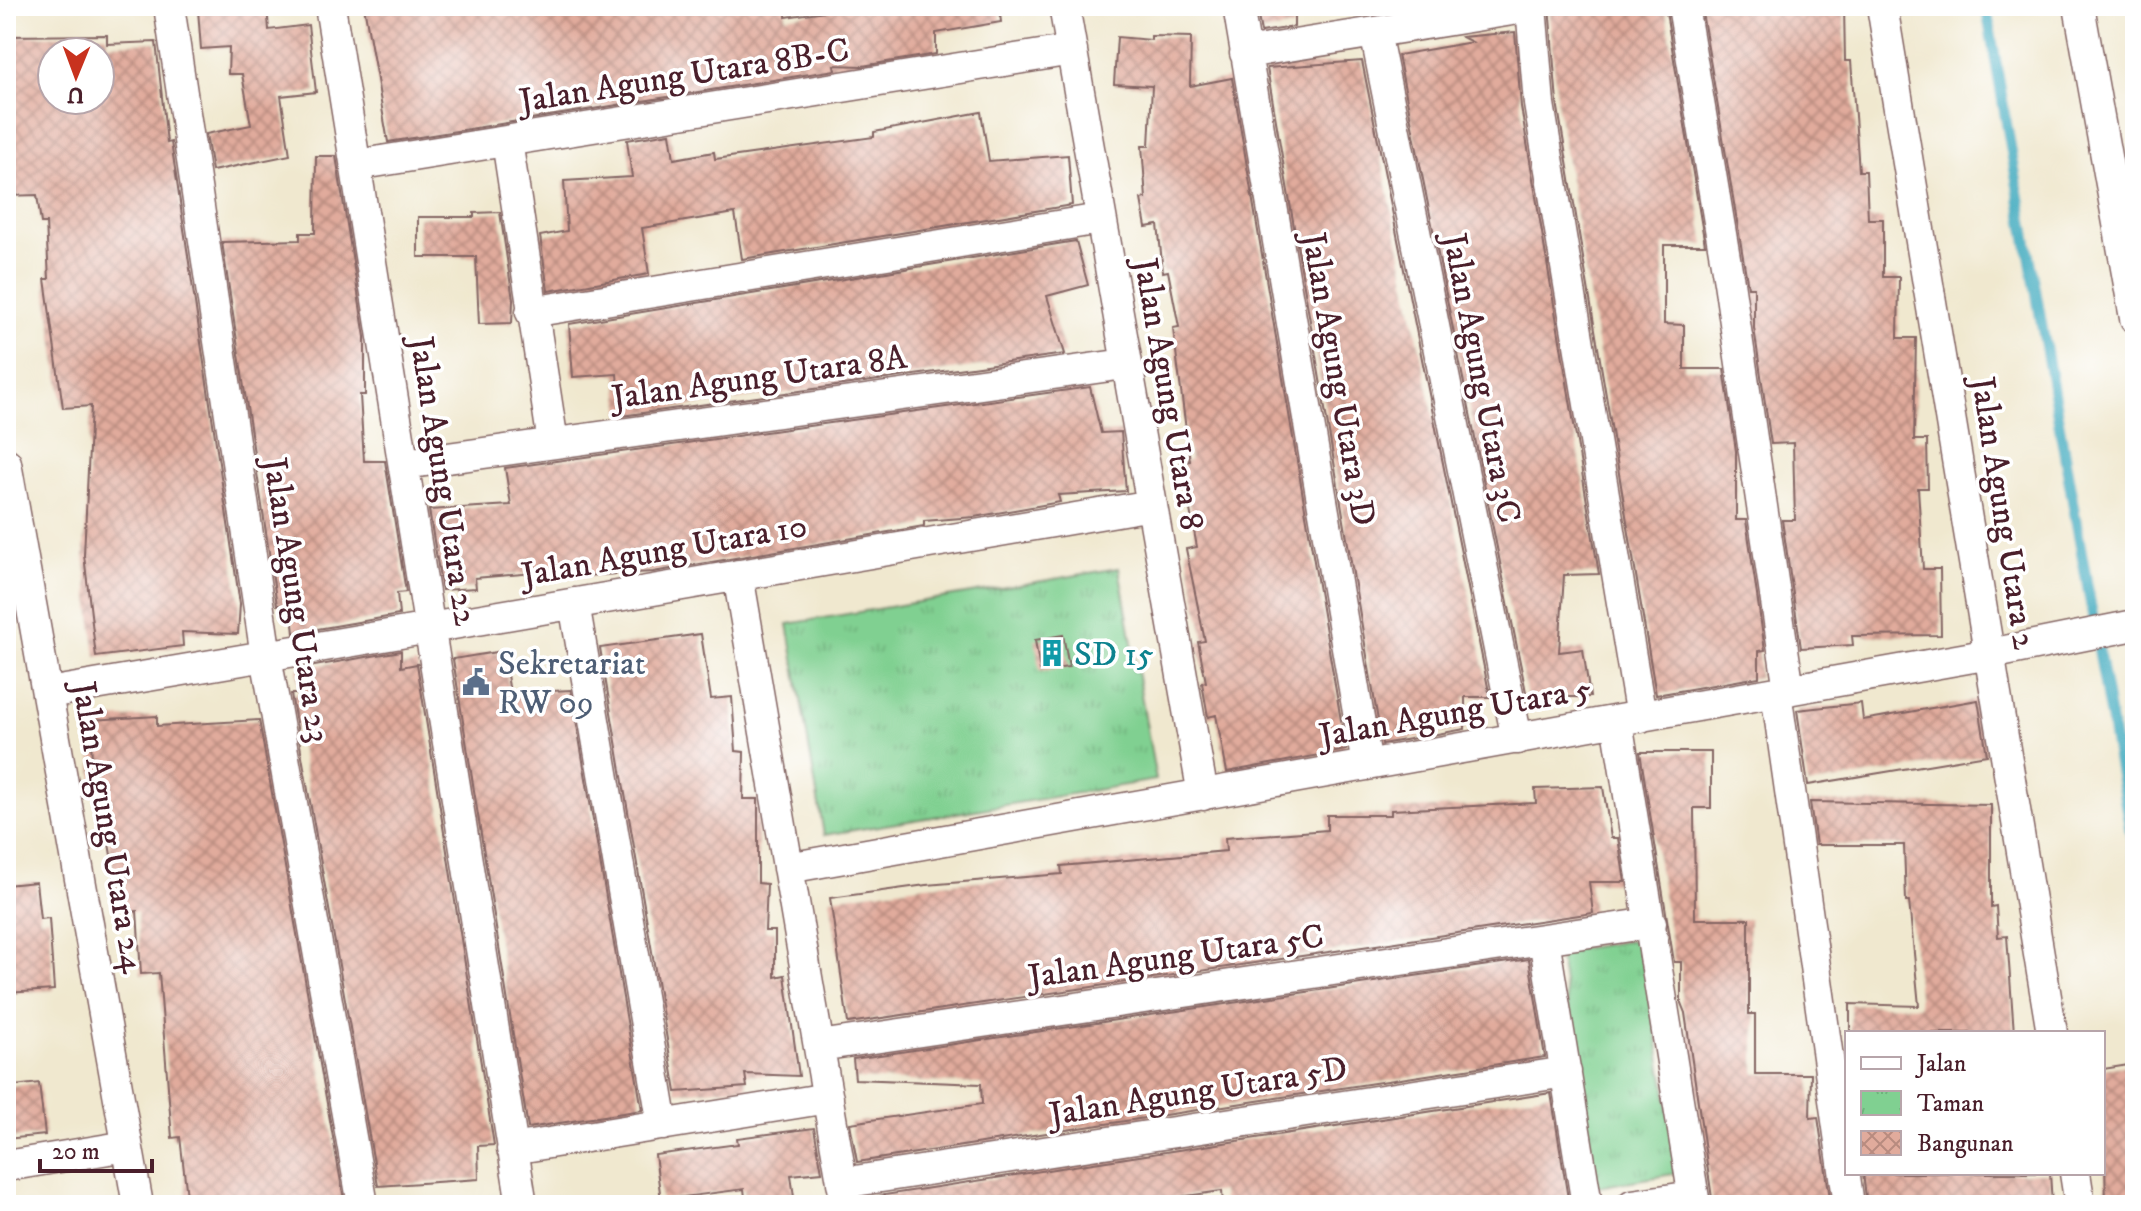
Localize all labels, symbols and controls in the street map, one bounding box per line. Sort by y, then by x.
street label: Jalan Agung Utara 8B-C [513,29,852,123]
north arrow [36,36,116,116]
text: U [67,81,84,108]
street label: Jalan Agung Utara 3D [1291,227,1384,529]
street label: Jalan Agung Utara 3C [1432,227,1530,527]
street label: Jalan Agung Utara 8 [1123,252,1213,534]
street label: Jalan Agung Utara 22 [399,331,487,629]
street label: Jalan Agung Utara 8A [606,336,910,420]
street label: Jalan Agung Utara 2 [1960,371,2045,653]
street label: Jalan Agung Utara 23 [252,452,339,746]
street label: Jalan Agung Utara 10 [515,505,810,597]
place label: SD 15 [1074,634,1154,676]
building icon: SD 15 [1037,638,1067,668]
place label: Sekretariat RW 09 [498,643,646,724]
public building icon: Sekretariat RW 09 [461,667,491,697]
street label: Jalan Agung Utara 5 [1313,668,1595,758]
street label: Jalan Agung Utara 24 [61,676,155,978]
street label: Jalan Agung Utara 5C [1023,915,1327,999]
legend [1845,1031,2105,1175]
street label: Jalan Agung Utara 5D [1044,1048,1350,1137]
text: Jalan [1915,1049,1967,1079]
text: Taman [1917,1089,1984,1119]
scale bar [40,1123,152,1173]
text: Bangunan [1917,1129,2014,1159]
text: 20 m [52,1137,100,1167]

